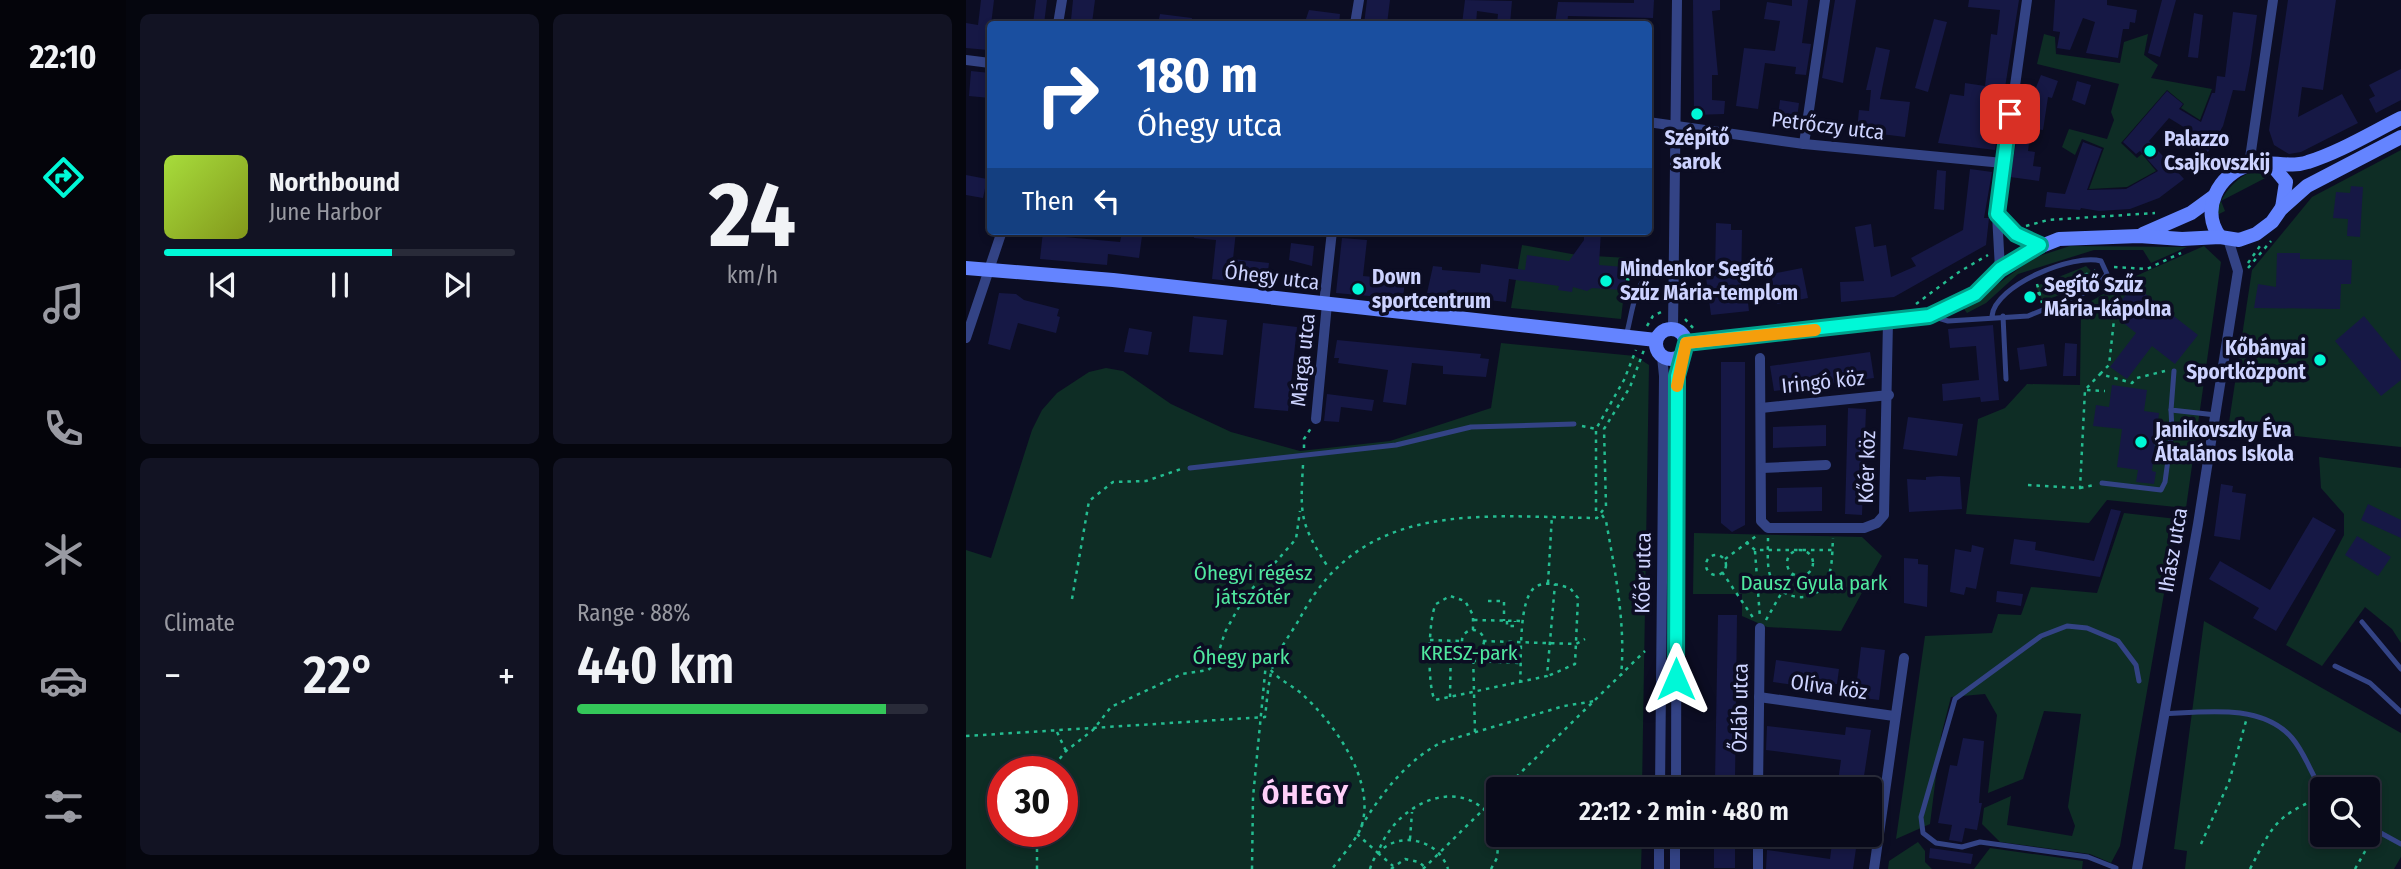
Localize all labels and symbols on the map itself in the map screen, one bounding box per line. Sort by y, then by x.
pin [1980,84,2040,144]
marker: Szépítő sarok [1689,106,1705,122]
street label: Petrőczy utca [1770,106,1886,146]
place label: Szépítő sarok [1665,125,1730,175]
place label: Palazzo Csajkovszkij [2164,126,2270,176]
marker: Palazzo Csajkovszkij [2142,143,2158,159]
place label: Mindenkor Segítő Szűz Mária-templom [1620,256,1798,306]
street label: Óhegy utca [1223,258,1321,296]
place label: Down sportcentrum [1372,264,1491,314]
place label: Segítő Szűz Mária-kápolna [2044,272,2171,322]
marker: Mindenkor Segítő Szűz Mária-templom [1598,273,1614,289]
marker: Down sportcentrum [1350,281,1366,297]
marker: Segítő Szűz Mária-kápolna [2022,289,2038,305]
street label: Márga utca [1285,312,1321,408]
place label: Kőbányai Sportközpont [2186,335,2307,385]
marker: Kőbányai Sportközpont [2312,352,2328,368]
street label: Iringó köz [1780,365,1866,399]
place label: Janikovszky Éva Általános Iskola [2154,416,2294,467]
street label: Kőér köz [1853,430,1881,504]
marker: Janikovszky Éva Általános Iskola [2133,434,2149,450]
street label: Ihász utca [2153,506,2193,594]
street label: Kőér utca [1629,532,1657,614]
park label: Óhegyi régész játszótér [1194,560,1312,610]
park label: Dausz Gyula park [1741,570,1888,596]
park label: KRESZ-park [1420,640,1518,666]
position arrow [1639,642,1713,716]
park label: Óhegy park [1192,644,1290,670]
street label: Őzláb utca [1726,663,1754,753]
street label: Olíva köz [1789,669,1869,705]
speed limit sign: 30 [987,756,1078,847]
district label: ÓHEGY [1262,778,1350,811]

